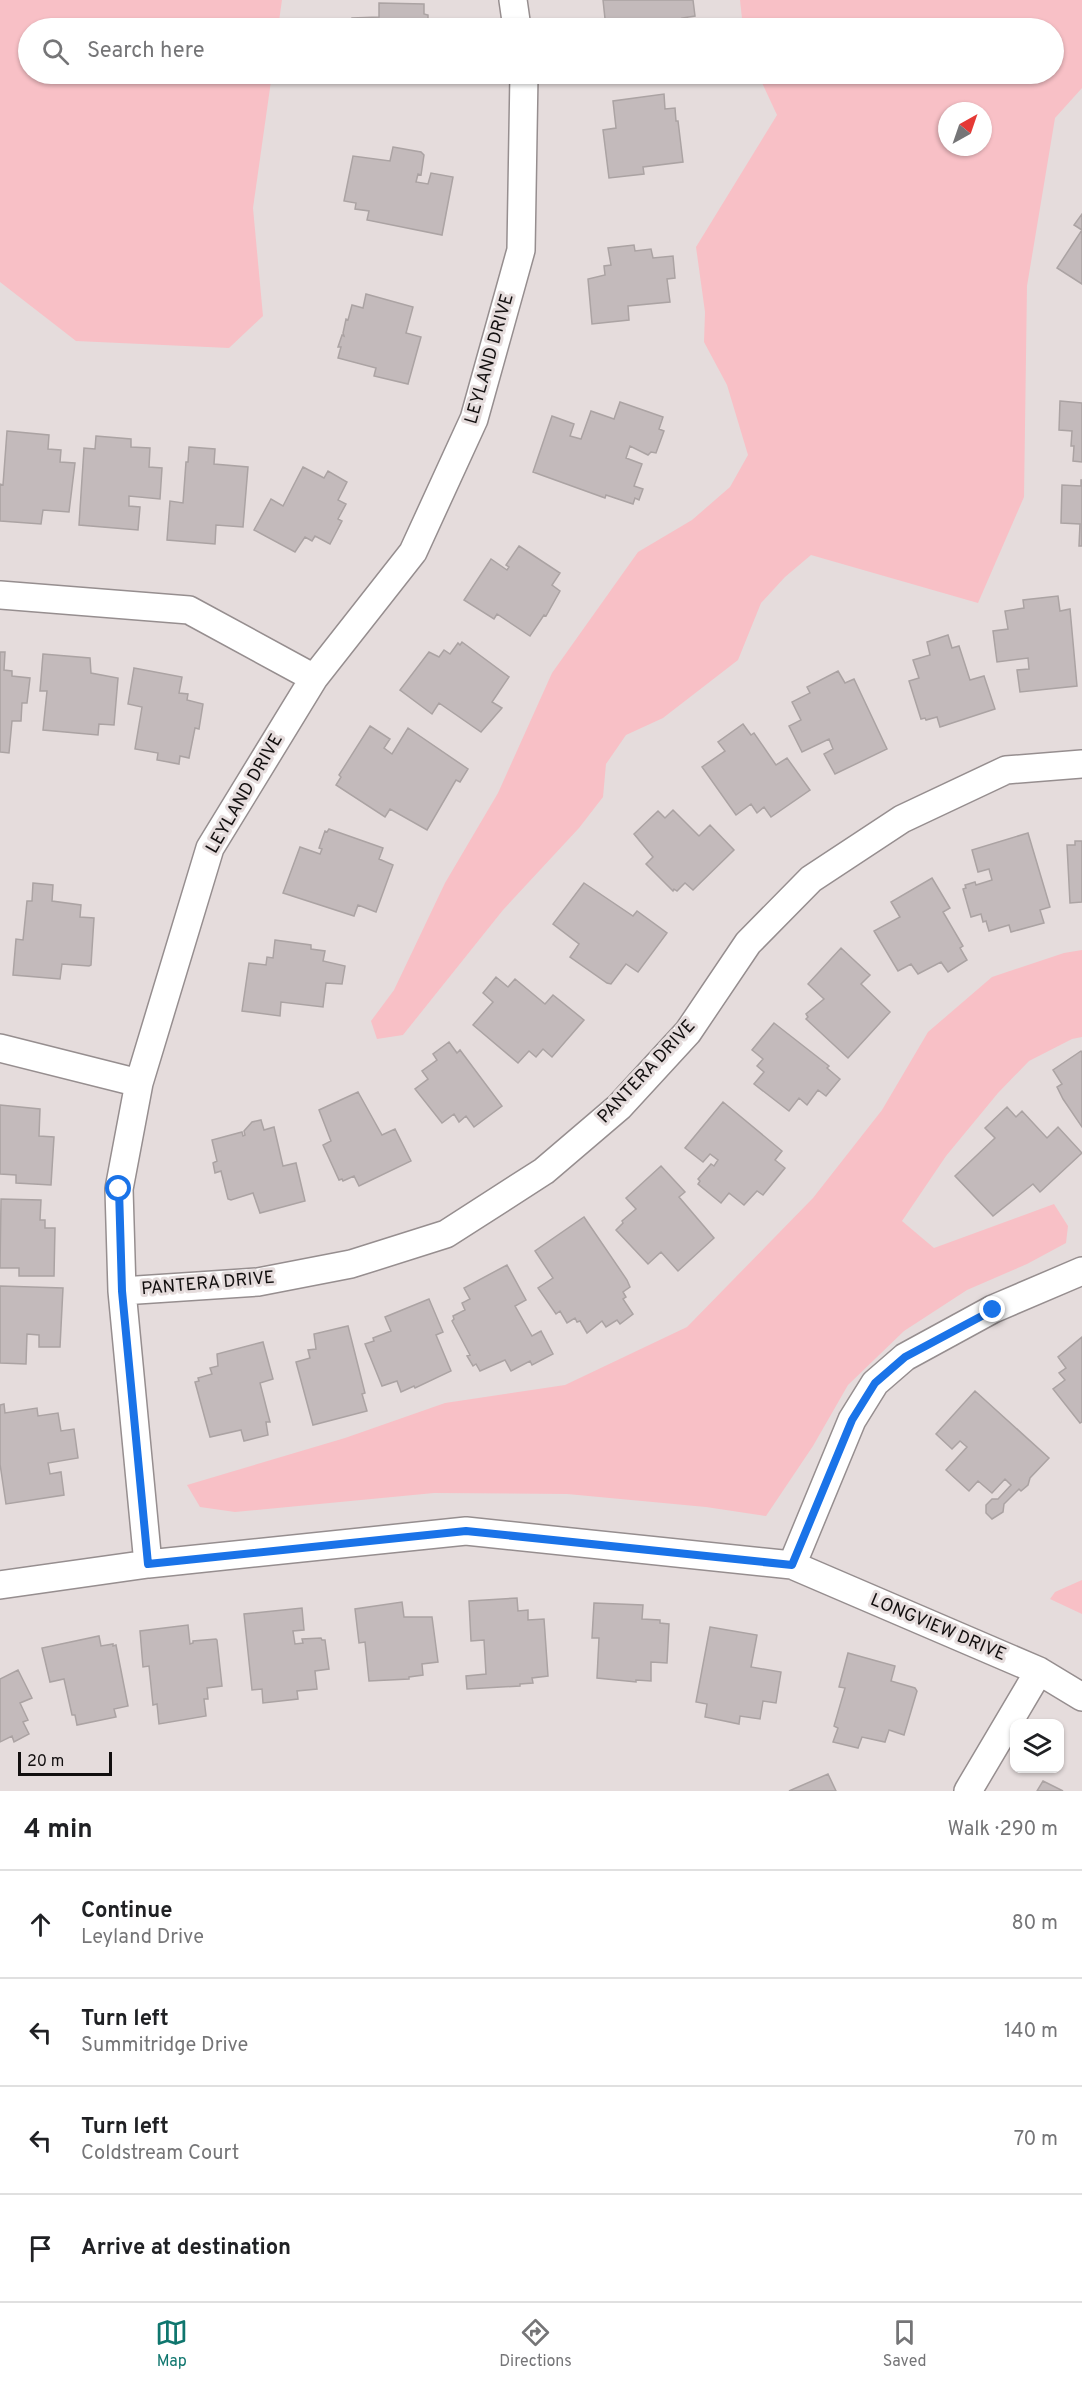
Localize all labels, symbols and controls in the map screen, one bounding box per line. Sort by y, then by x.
search box [18,18,1064,84]
icon: search [39,35,72,68]
text: Search here [87,38,205,65]
north arrow [938,102,992,156]
street label: LEYLAND DRIVE [460,291,520,427]
street label: LEYLAND DRIVE [201,730,289,858]
street label: PANTERA DRIVE [593,1015,701,1129]
route start [105,1175,131,1201]
street label: PANTERA DRIVE [140,1267,276,1301]
route end [979,1296,1005,1322]
street label: LONGVIEW DRIVE [867,1589,1009,1667]
map controls [1010,1719,1064,1773]
button: layers [1010,1719,1064,1773]
scale bar [18,1749,112,1776]
text: 20 m [27,1752,64,1772]
text: 4 min [24,1814,93,1847]
text: Walk · 290 m [947,1817,1058,1843]
text: Continue [81,1898,172,1925]
icon: ahead [24,1908,57,1941]
text: 80 m [1012,1911,1058,1937]
text: Leyland Drive [81,1925,204,1951]
text: Turn left [81,2006,169,2033]
icon: left [24,2016,57,2049]
text: 140 m [1004,2019,1058,2045]
text: Summitridge Drive [81,2033,248,2059]
text: Turn left [81,2114,169,2141]
icon: left [24,2124,57,2157]
text: 70 m [1014,2127,1058,2153]
text: Coldstream Court [81,2141,239,2167]
icon: arrive [24,2232,57,2265]
text: Arrive at destination [81,2235,291,2262]
tab: Map [155,2316,188,2372]
tab: Directions [499,2316,572,2372]
tab: Saved [883,2316,927,2372]

